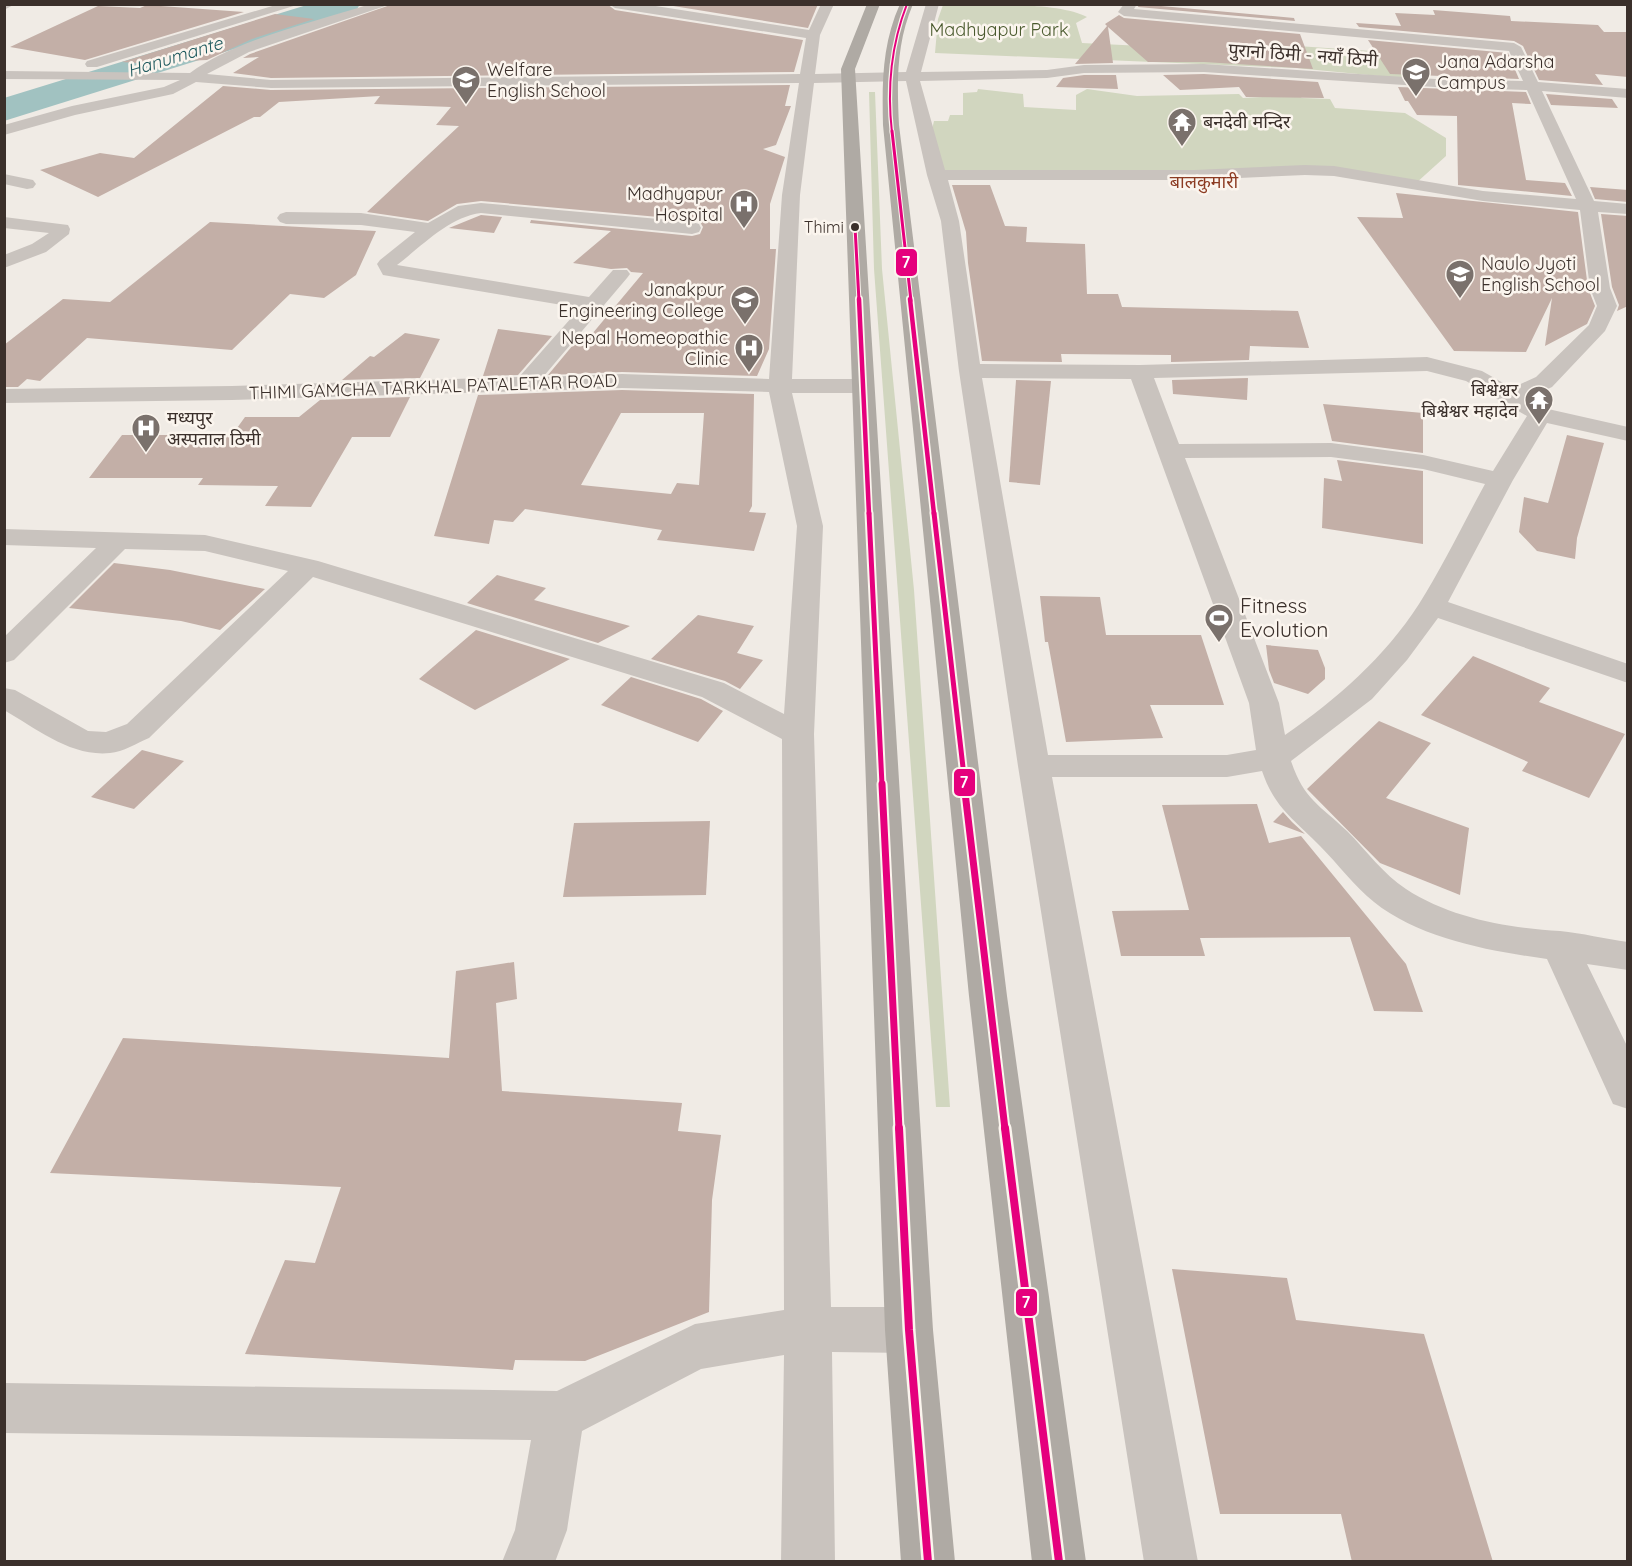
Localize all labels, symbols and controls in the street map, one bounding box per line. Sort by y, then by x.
park label: Madhyapur Park [929,18,1069,41]
water label: Hanumante [124,31,226,82]
street label: पुरानो ठिमी - नयाँ ठिमी [1227,38,1379,72]
place label: Jana Adarsha Campus [1437,50,1554,94]
school or university icon: Jana Adarsha Campus [1400,56,1432,98]
place label: Welfare English School [487,58,606,102]
school or university icon: Welfare English School [450,64,482,106]
temple icon: बनदेवी मन्दिर [1166,106,1198,148]
place label: बनदेवी मन्दिर [1203,110,1291,133]
district label: बालकुमारी [1170,170,1239,194]
place label: Madhyapur Hospital [627,182,723,226]
hospital icon: Madhyapur Hospital [728,188,760,230]
place label: Thimi [804,217,844,237]
marker: Thimi [849,221,861,233]
line badge: 7 [895,248,918,277]
text: 7 [902,252,911,272]
place label: Naulo Jyoti English School [1481,252,1600,296]
school or university icon: Naulo Jyoti English School [1444,258,1476,300]
place label: Janakpur Engineering College [558,278,724,322]
school or university icon: Janakpur Engineering College [729,284,761,326]
place label: Nepal Homeopathic Clinic [561,326,728,370]
hospital icon: Nepal Homeopathic Clinic [733,332,765,374]
street label: THIMI GAMCHA TARKHAL PATALETAR ROAD [248,369,618,404]
place label: बिश्वेश्वर बिश्वेश्वर महादेव [1421,378,1519,422]
temple icon: बिश्वेश्वर बिश्वेश्वर महादेव [1523,384,1555,426]
place label: मध्यपुर अस्पताल ठिमी [167,406,261,450]
hospital icon: मध्यपुर अस्पताल ठिमी [130,412,162,454]
place label: Fitness Evolution [1240,592,1328,642]
sports icon: Fitness Evolution [1203,602,1235,644]
line badge: 7 [953,768,976,797]
text: 7 [960,772,969,792]
line badge: 7 [1015,1288,1038,1317]
text: 7 [1022,1292,1031,1312]

